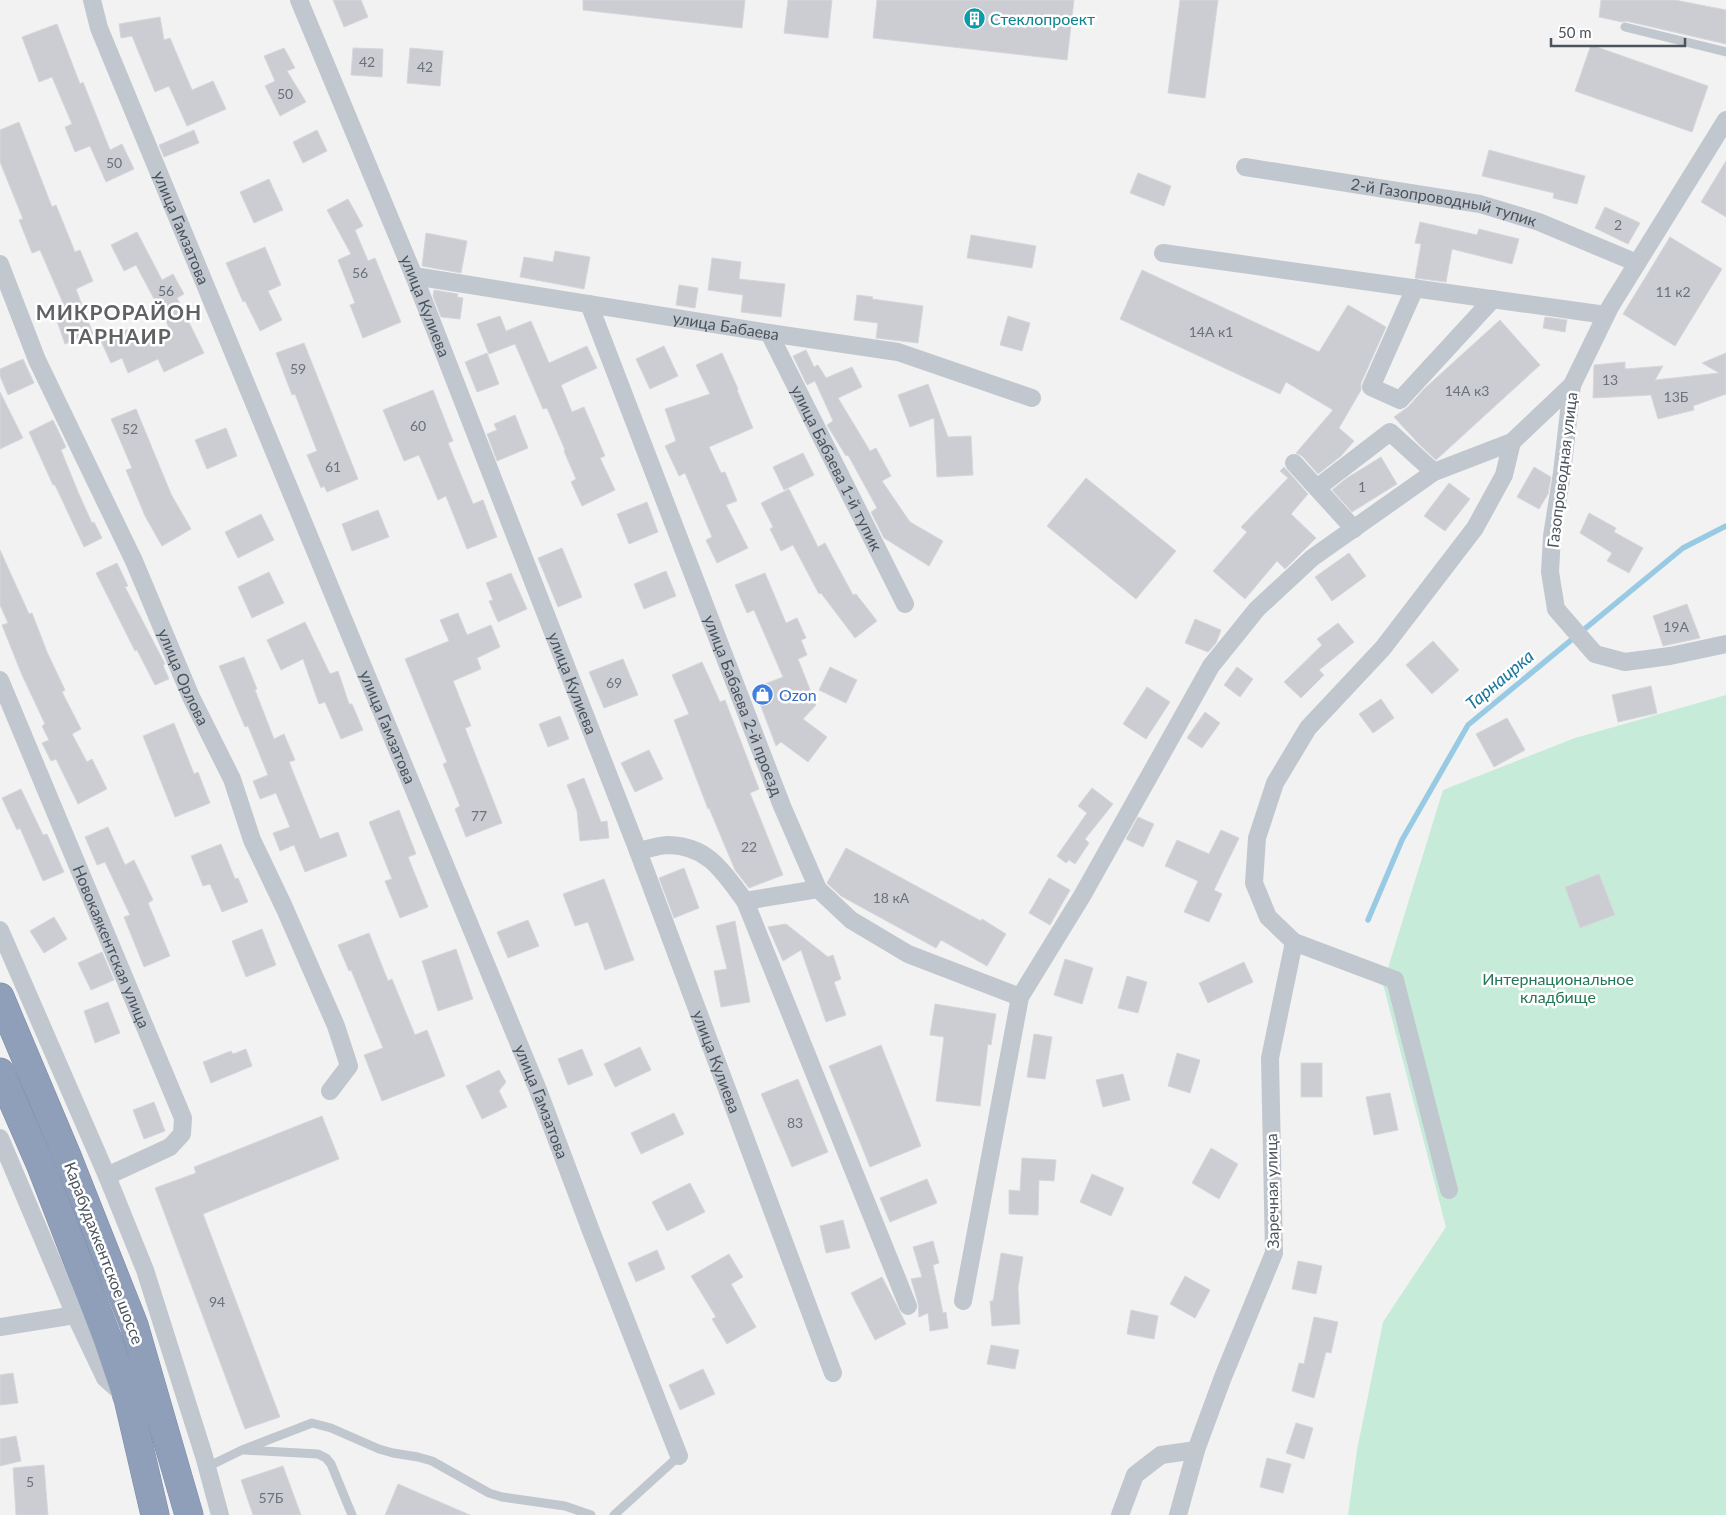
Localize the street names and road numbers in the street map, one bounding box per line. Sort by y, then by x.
street label: улица Гамзатова [150,168,214,287]
street label: 2-й Газопроводный тупик [1350,174,1540,230]
street label: улица Кулиева [397,252,455,360]
street label: улица Бабаева [672,308,780,343]
street label: улица Бабаева 1-й тупик [788,382,887,554]
street label: Газопроводная улица [1543,391,1580,549]
street label: улица Бабаева 2-й проезд [700,612,787,799]
street label: улица Орлова [154,626,213,728]
street label: улица Кулиева [545,629,602,737]
street label: улица Гамзатова [356,667,420,786]
street label: Новокаякентская улица [69,862,154,1031]
street label: улица Кулиева [689,1008,745,1116]
street label: улица Гамзатова [511,1041,573,1161]
street label: Заречная улица [1261,1133,1282,1249]
street label: Карабудахкентское шоссе [61,1159,148,1347]

